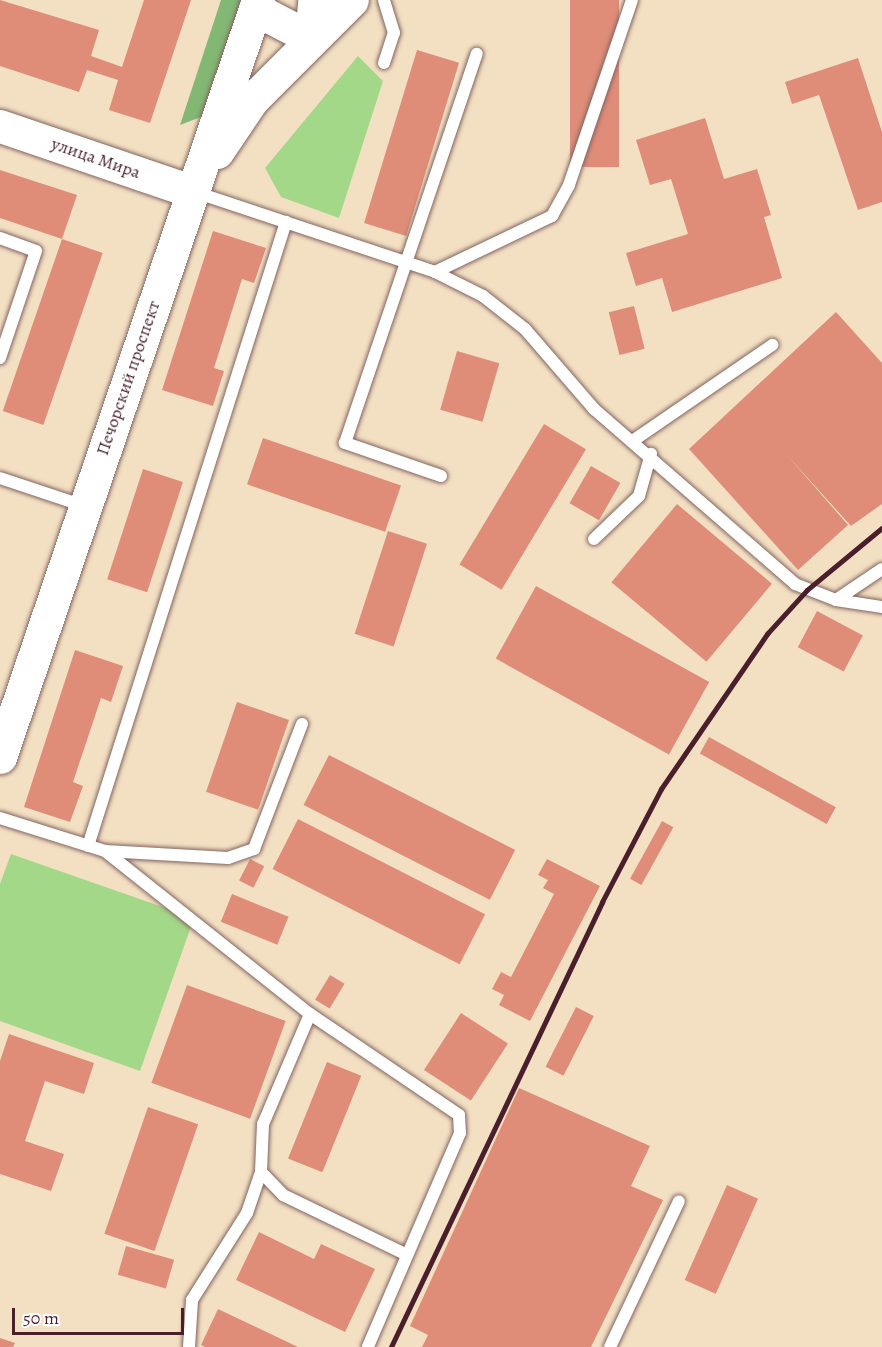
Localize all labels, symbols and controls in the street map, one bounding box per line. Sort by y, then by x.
street label: улица Мира [49,133,143,183]
street label: Печорский проспект [91,298,165,458]
scale bar [15,1296,188,1334]
text: 50 m [23,1306,59,1330]

